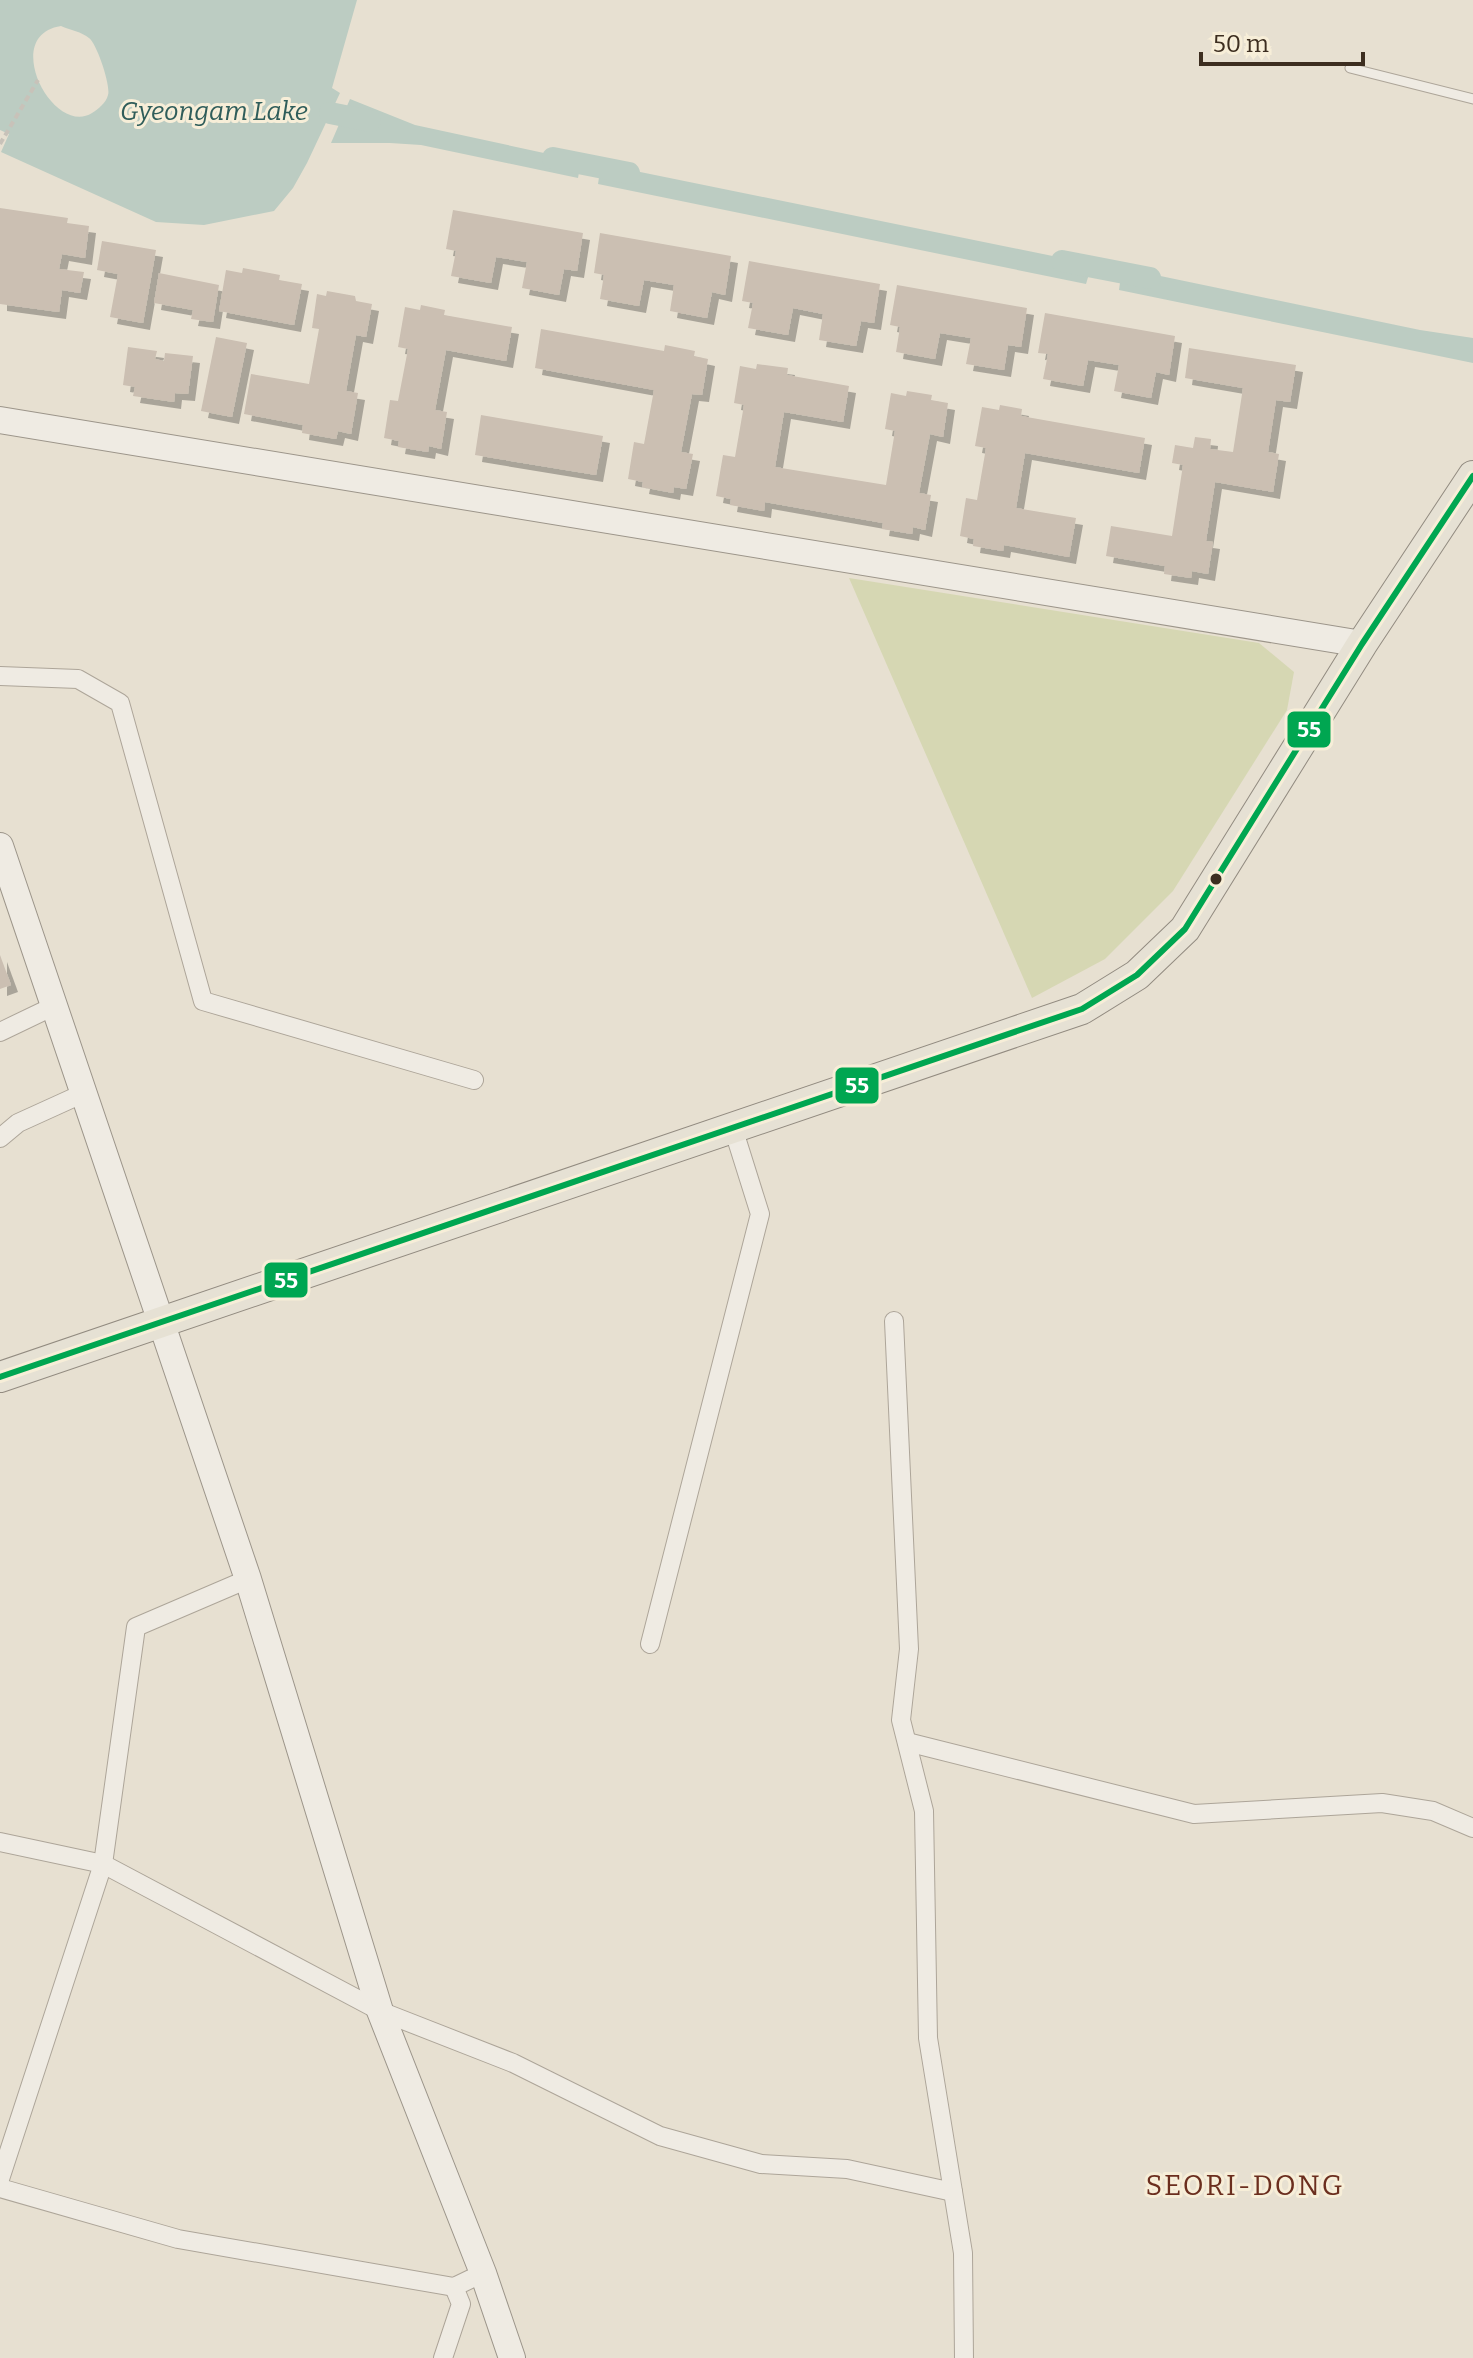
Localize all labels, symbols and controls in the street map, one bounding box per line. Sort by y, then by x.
scale bar [1201,16,1363,66]
text: 50 m [1213,30,1269,58]
water label: Gyeongam Lake [120,96,308,127]
line badge: 55 [1286,710,1332,749]
text: 55 [1297,716,1321,743]
unlabelled marker [1208,871,1224,887]
line badge: 55 [834,1066,880,1105]
text: 55 [845,1072,869,1099]
line badge: 55 [263,1261,309,1299]
text: 55 [274,1267,298,1294]
district label: SEORI-DONG [1146,2169,1344,2202]

